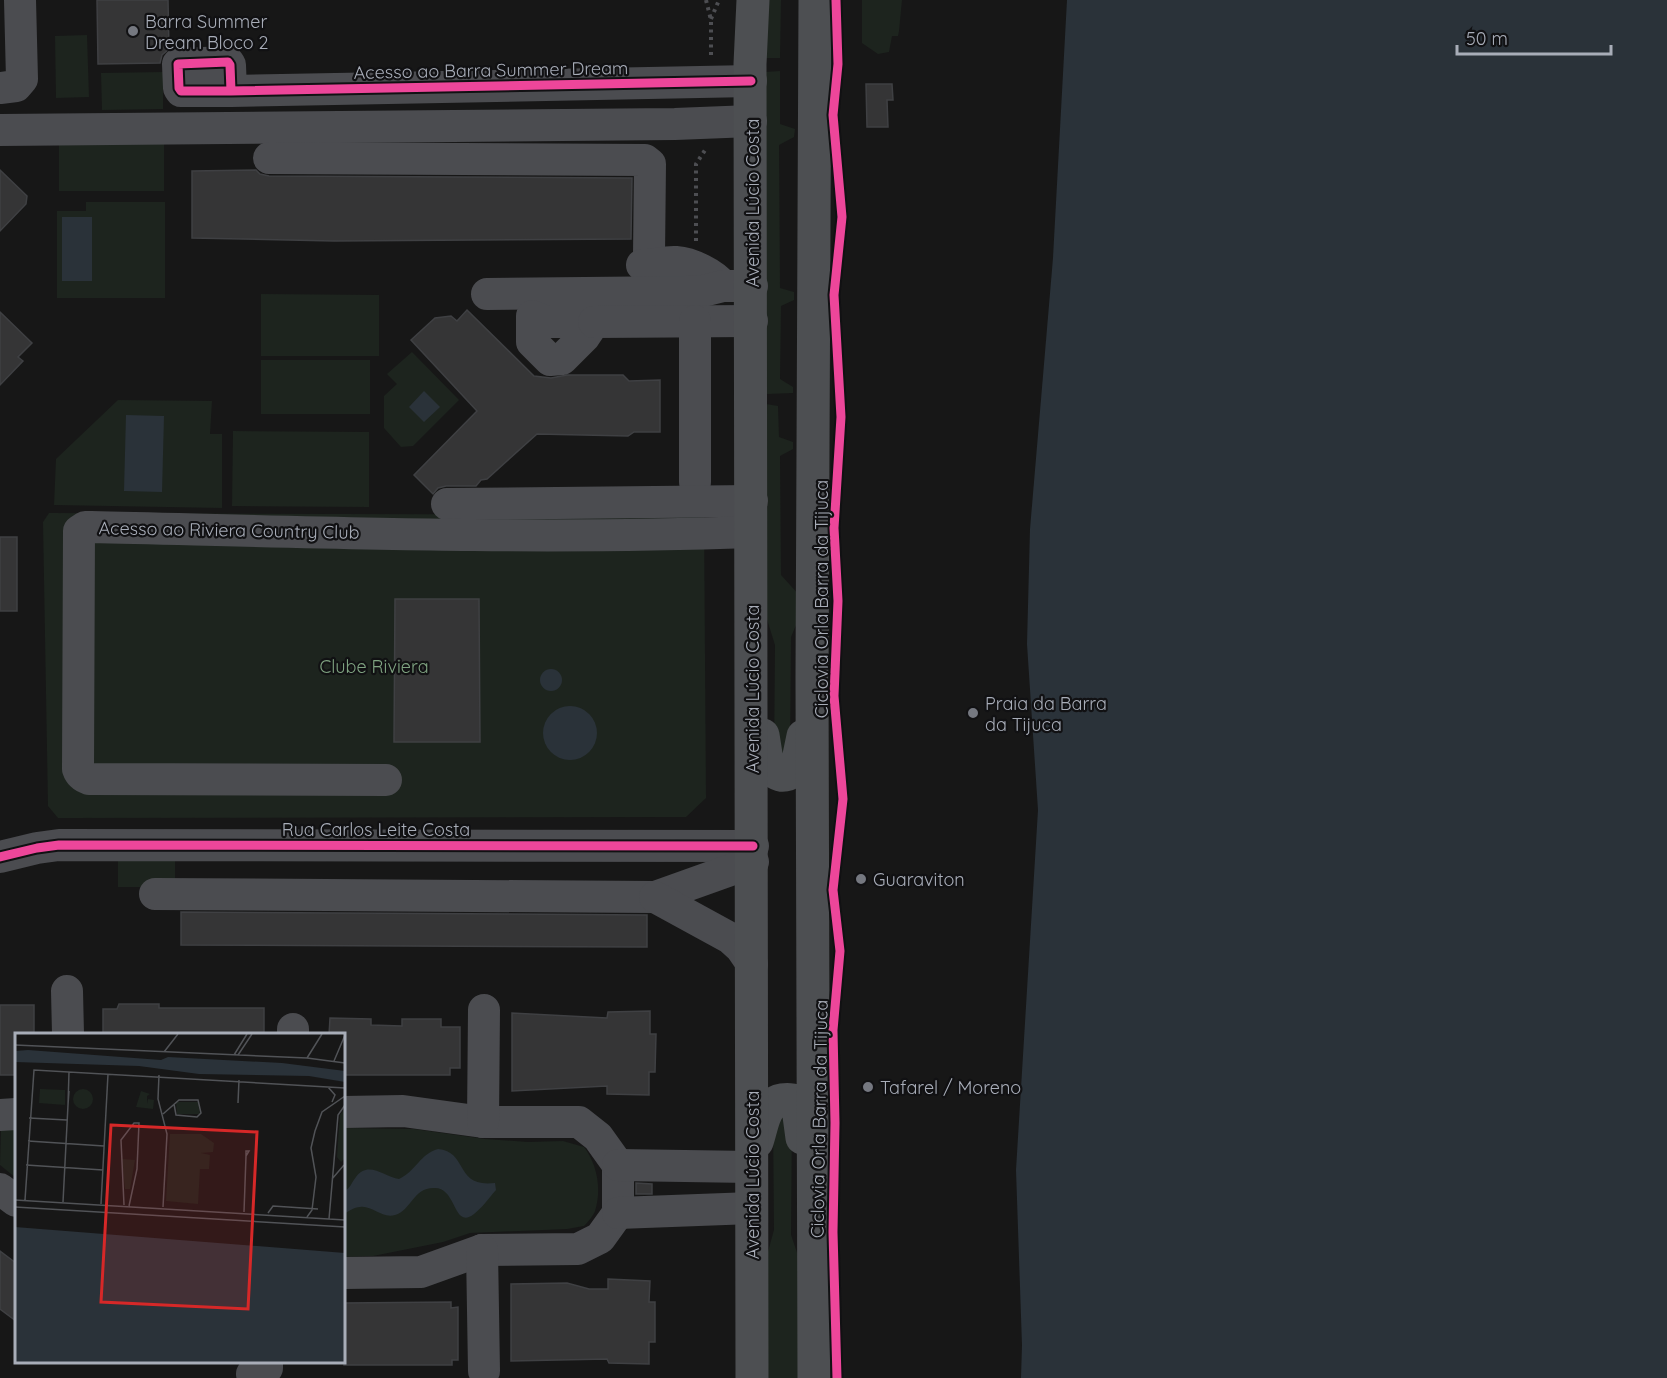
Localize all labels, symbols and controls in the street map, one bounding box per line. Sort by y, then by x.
place label: Barra Summer Dream Bloco 2 [145,10,269,54]
scale bar [1457,18,1612,56]
marker: Barra Summer Dream Bloco 2 [126,24,140,38]
text: 50 m [1466,27,1508,50]
street label: Acesso ao Barra Summer Dream [353,56,629,84]
street label: Avenida Lúcio Costa [741,119,764,287]
street label: Ciclovia Orla Barra da Tijuca [810,480,833,718]
street label: Acesso ao Riviera Country Club [98,516,360,544]
street label: Avenida Lúcio Costa [741,605,764,773]
park label: Clube Riviera [319,655,429,678]
place label: Praia da Barra da Tijuca [985,692,1107,736]
marker: Praia da Barra da Tijuca [966,706,980,720]
street label: Rua Carlos Leite Costa [282,818,470,841]
place label: Guaraviton [873,868,965,891]
marker: Guaraviton [854,872,868,886]
street label: Ciclovia Orla Barra da Tijuca [805,1000,833,1238]
inset map [15,1033,345,1363]
place label: Tafarel / Moreno [880,1076,1021,1099]
marker: Tafarel / Moreno [861,1080,875,1094]
street label: Avenida Lúcio Costa [741,1091,764,1259]

